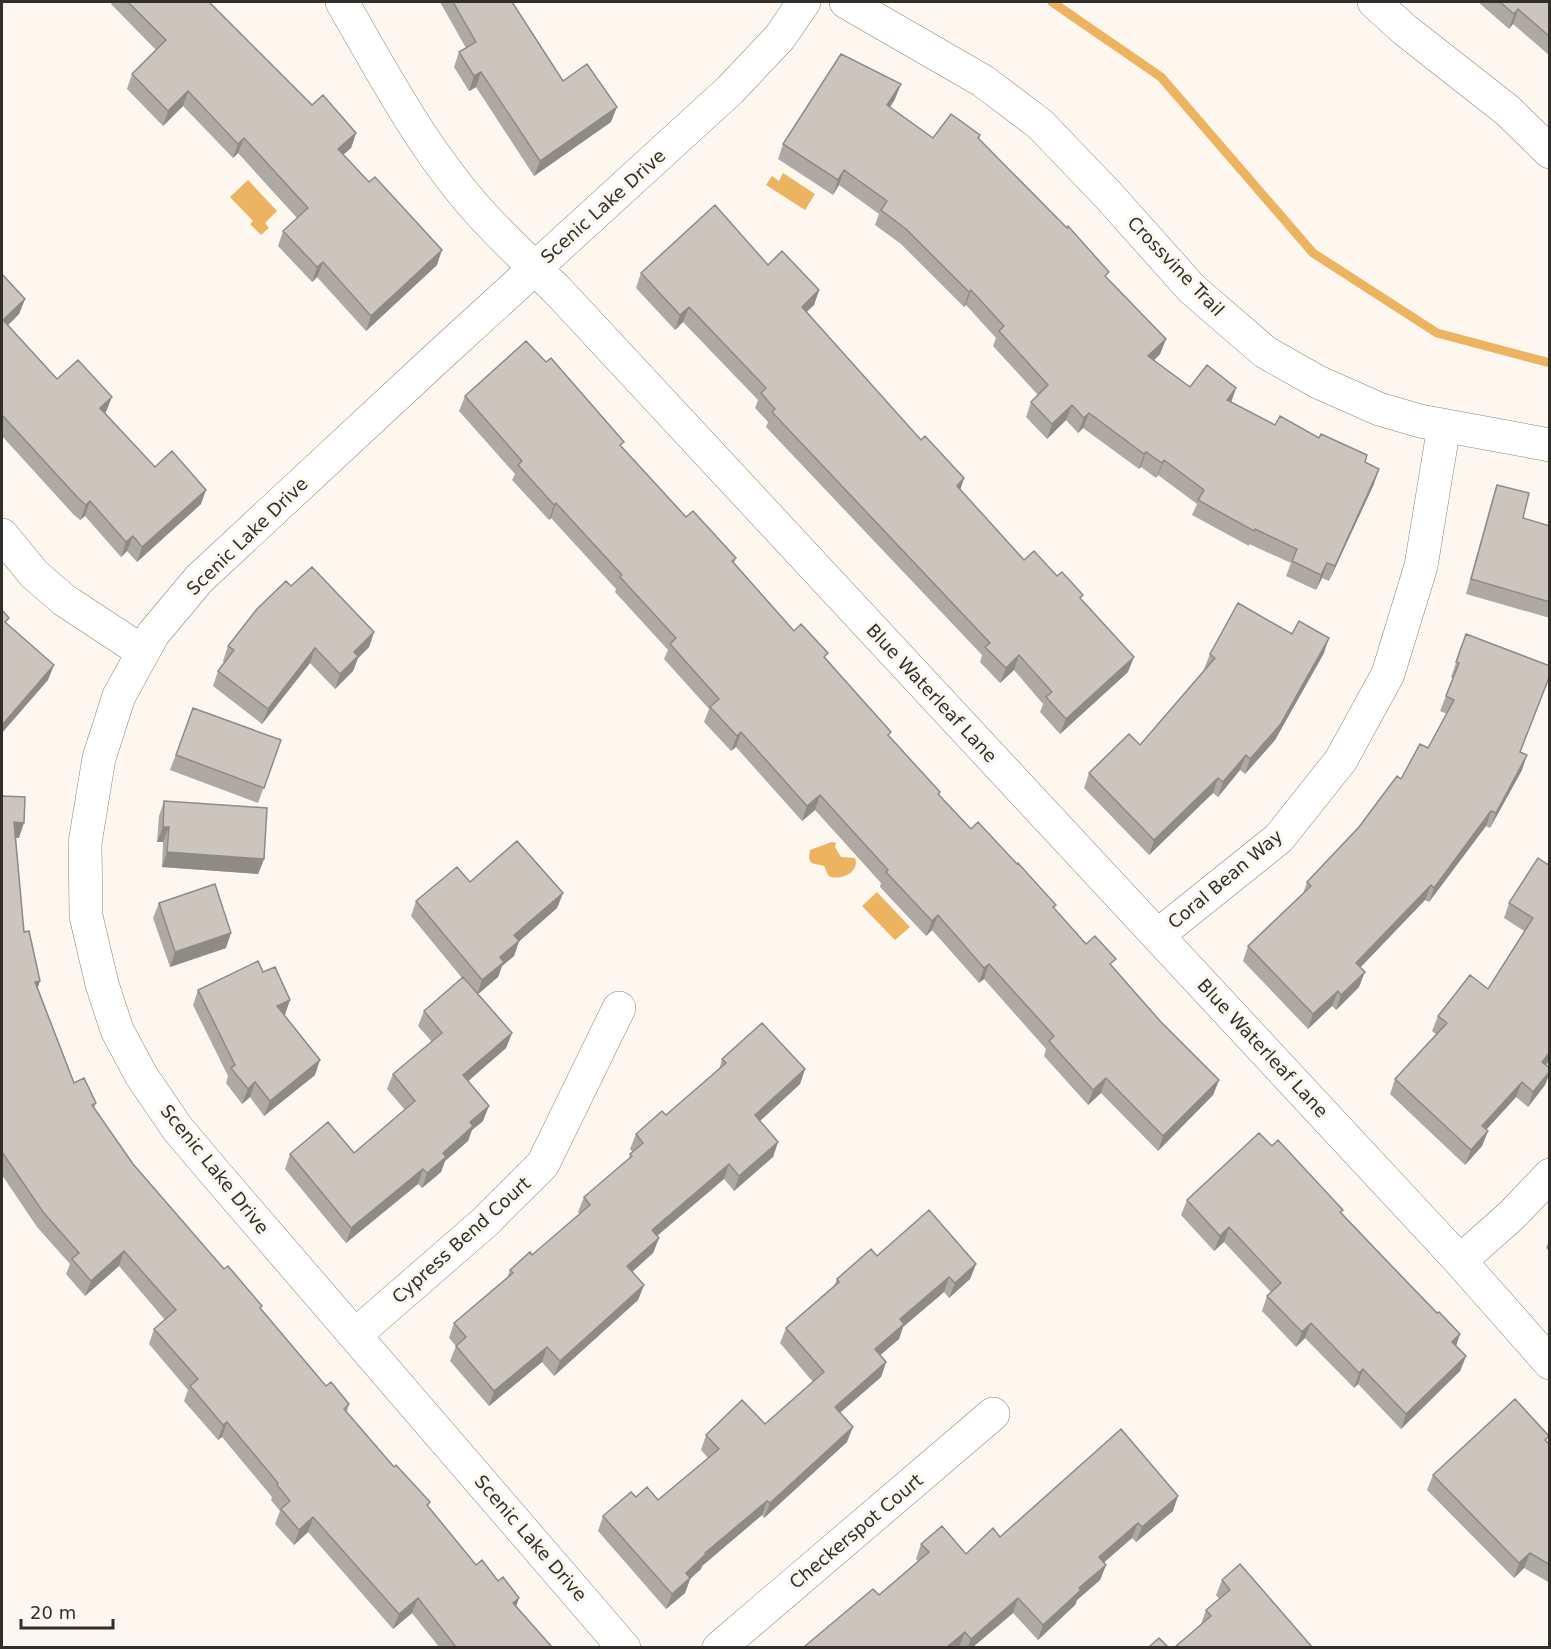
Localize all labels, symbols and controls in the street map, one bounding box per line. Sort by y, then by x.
street label: Scenic Lake Drive [536,145,670,267]
street label: Crossvine Trail [1123,212,1229,320]
street label: Scenic Lake Drive [182,473,312,599]
street label: Blue Waterleaf Lane [862,619,1002,767]
street label: Coral Bean Way [1164,825,1287,933]
street label: Blue Waterleaf Lane [1193,974,1333,1122]
street label: Scenic Lake Drive [156,1100,274,1238]
street label: Cypress Bend Court [388,1172,534,1308]
street label: Checkerspot Court [785,1469,927,1593]
street label: Scenic Lake Drive [471,1471,591,1605]
scale bar [21,1592,112,1630]
text: 20 m [30,1602,76,1623]

